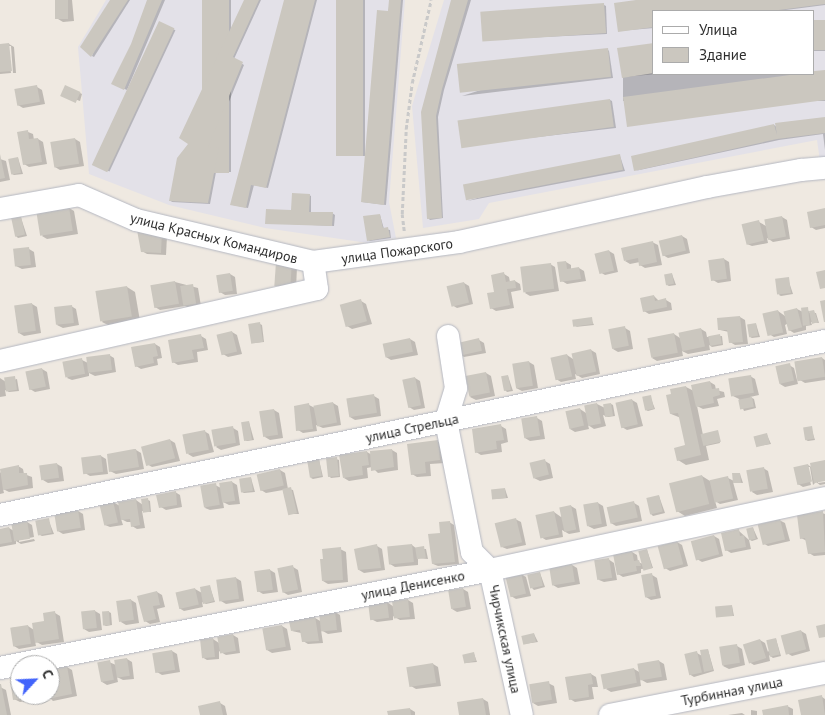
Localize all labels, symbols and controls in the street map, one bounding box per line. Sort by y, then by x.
legend [652,10,815,75]
text: Улица [699,20,737,39]
text: Здание [699,45,747,64]
street label: улица Красных Командиров [128,209,300,267]
street label: улица Пожарского [340,235,454,267]
street label: улица Стрельца [364,410,460,446]
street label: улица Денисенко [360,567,466,603]
street label: Чирчикская улица [485,583,525,695]
north arrow [10,655,60,705]
text: С [38,667,57,681]
street label: Турбинная улица [680,673,784,709]

